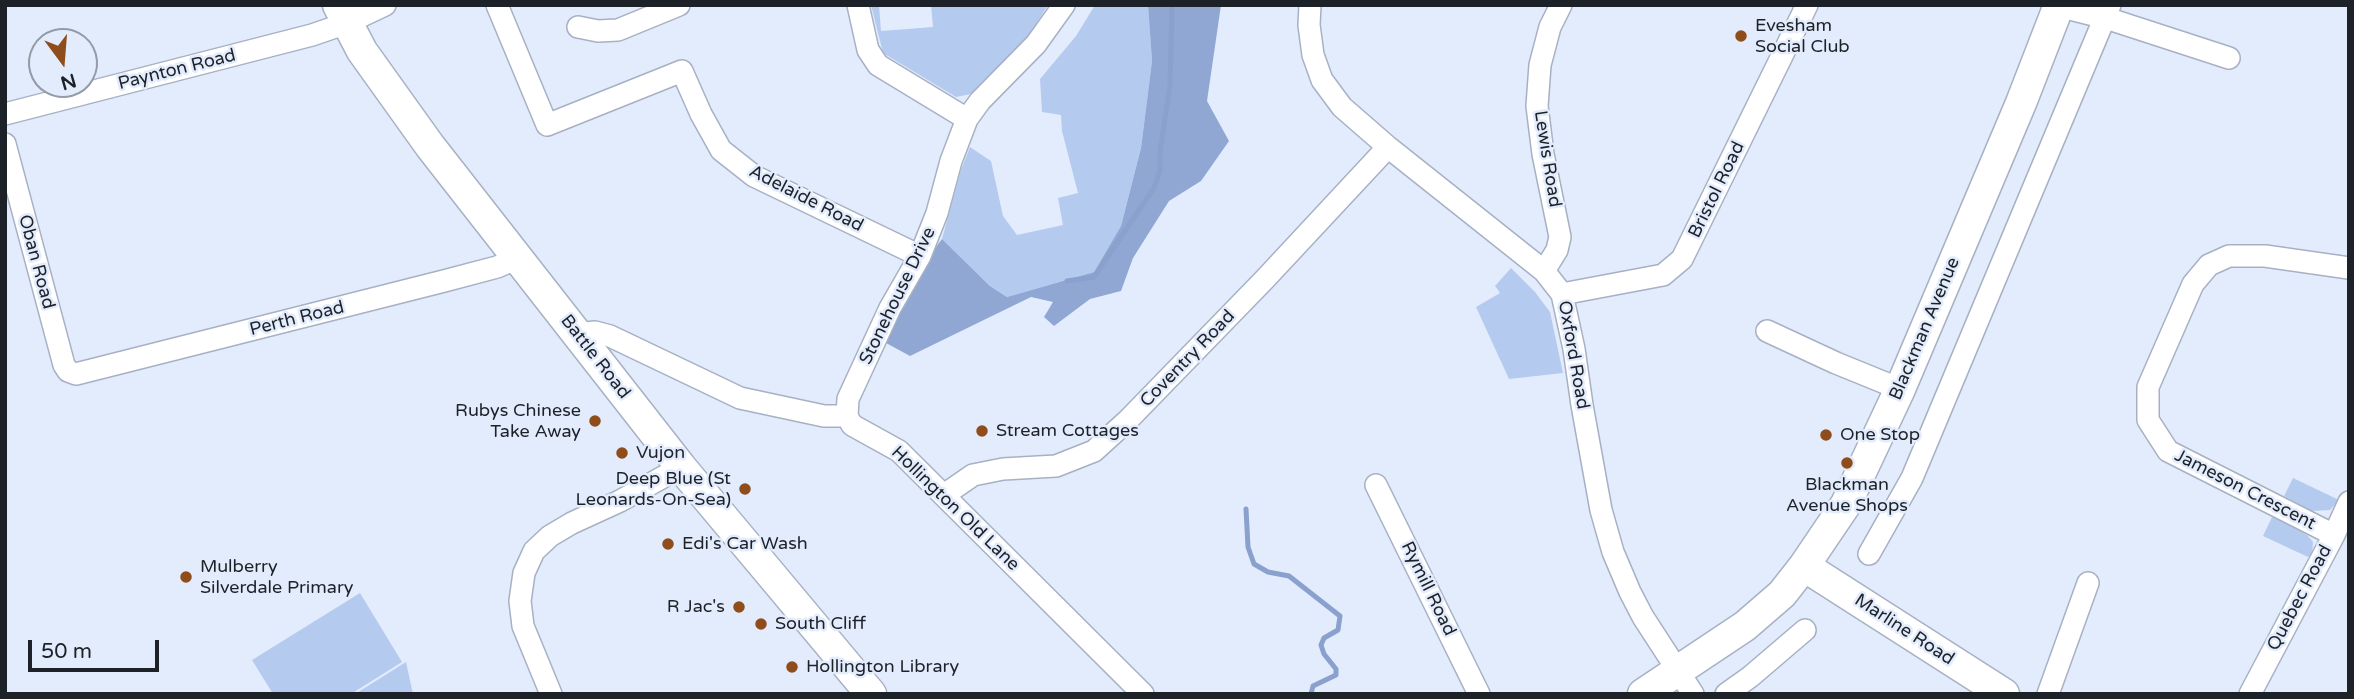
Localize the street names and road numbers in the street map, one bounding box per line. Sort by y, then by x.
street label: Paynton Road [116,45,238,95]
street label: Lewis Road [1529,109,1565,209]
street label: Bristol Road [1684,138,1750,242]
street label: Adelaide Road [745,161,867,237]
street label: Oban Road [13,212,59,312]
street label: Stonehouse Drive [855,224,941,368]
street label: Blackman Avenue [1885,254,1965,404]
street label: Perth Road [247,297,347,341]
street label: Oxford Road [1553,299,1593,411]
street label: Coventry Road [1136,306,1240,412]
street label: Battle Road [555,311,635,403]
street label: Hollington Old Lane [886,442,1024,576]
street label: Jameson Crescent [2171,445,2319,535]
street label: Rymill Road [1396,538,1460,640]
street label: Quebec Road [2263,541,2337,655]
street label: Marline Road [1850,590,1958,670]

